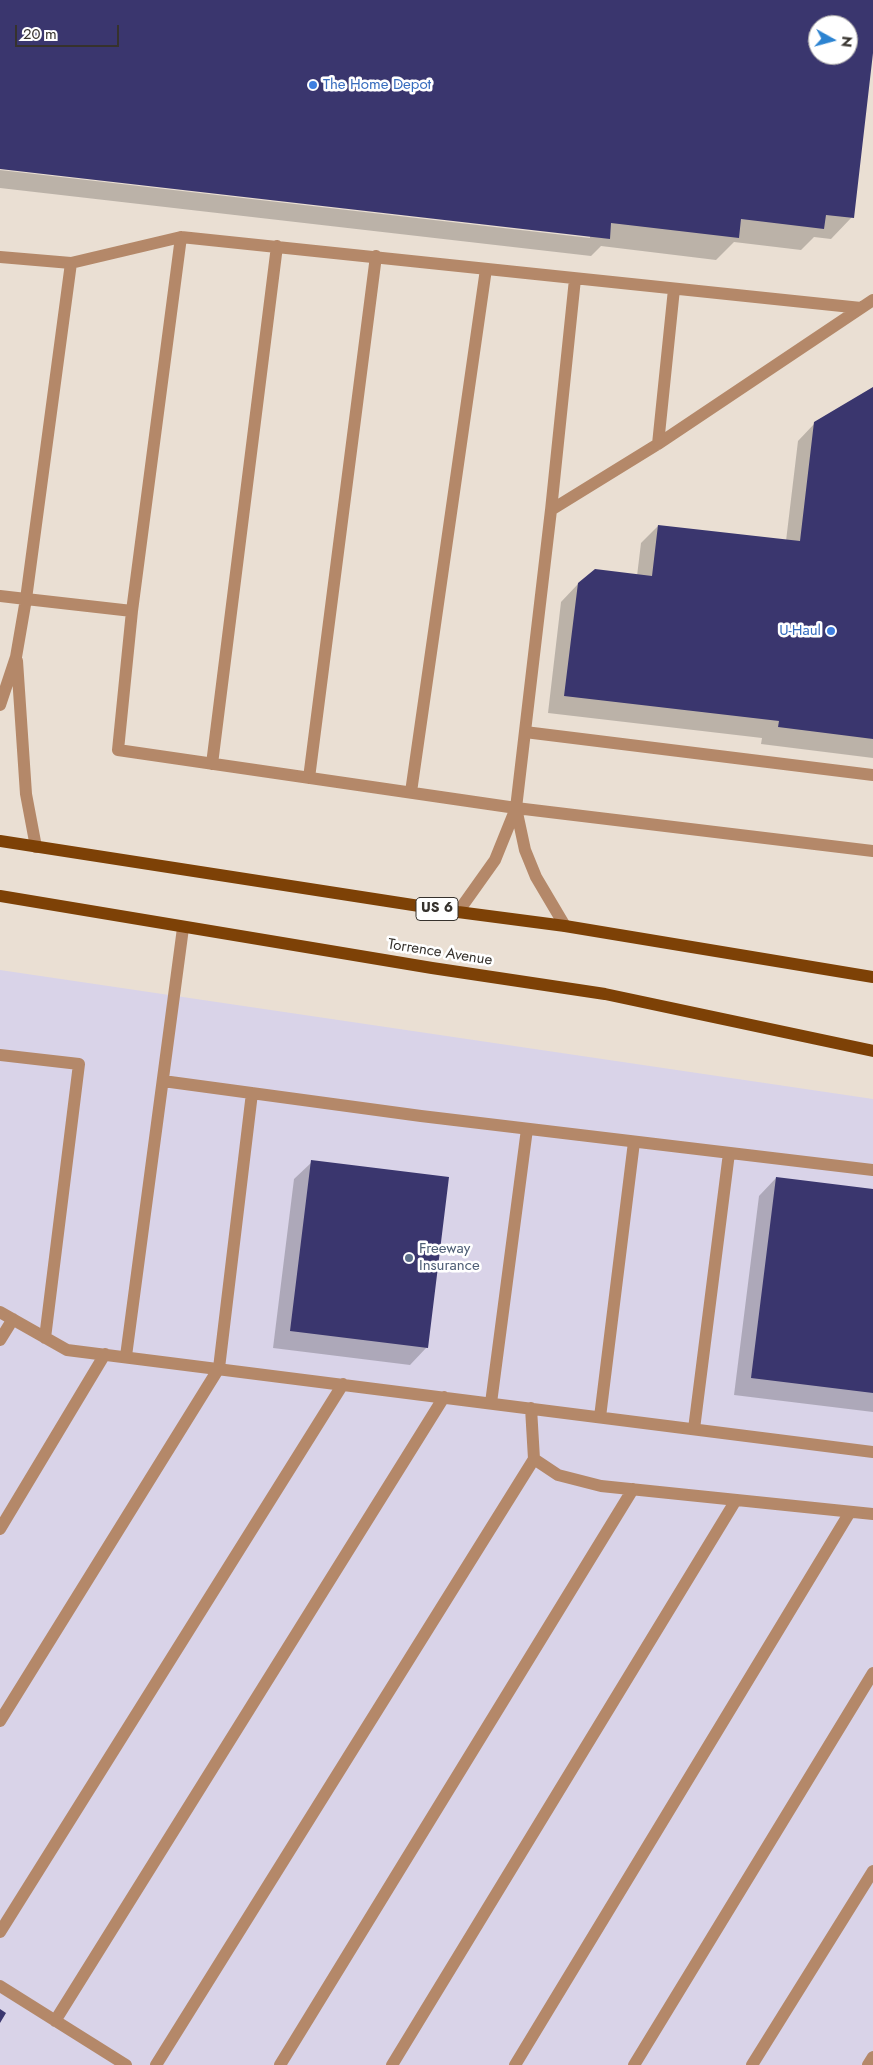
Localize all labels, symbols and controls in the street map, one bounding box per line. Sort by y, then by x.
scale bar [18,15,121,47]
north arrow [808,15,858,65]
text: 20 m [23,23,57,45]
text: N [836,35,857,48]
place label: The Home Depot [323,76,431,94]
marker: The Home Depot [307,79,319,91]
place label: U-Haul [779,622,821,640]
marker: U-Haul [825,625,837,637]
road number: US 6 [416,898,458,921]
street label: Torrence Avenue [387,936,493,970]
place label: Freeway Insurance [419,1240,480,1275]
marker: Freeway Insurance [403,1252,415,1264]

